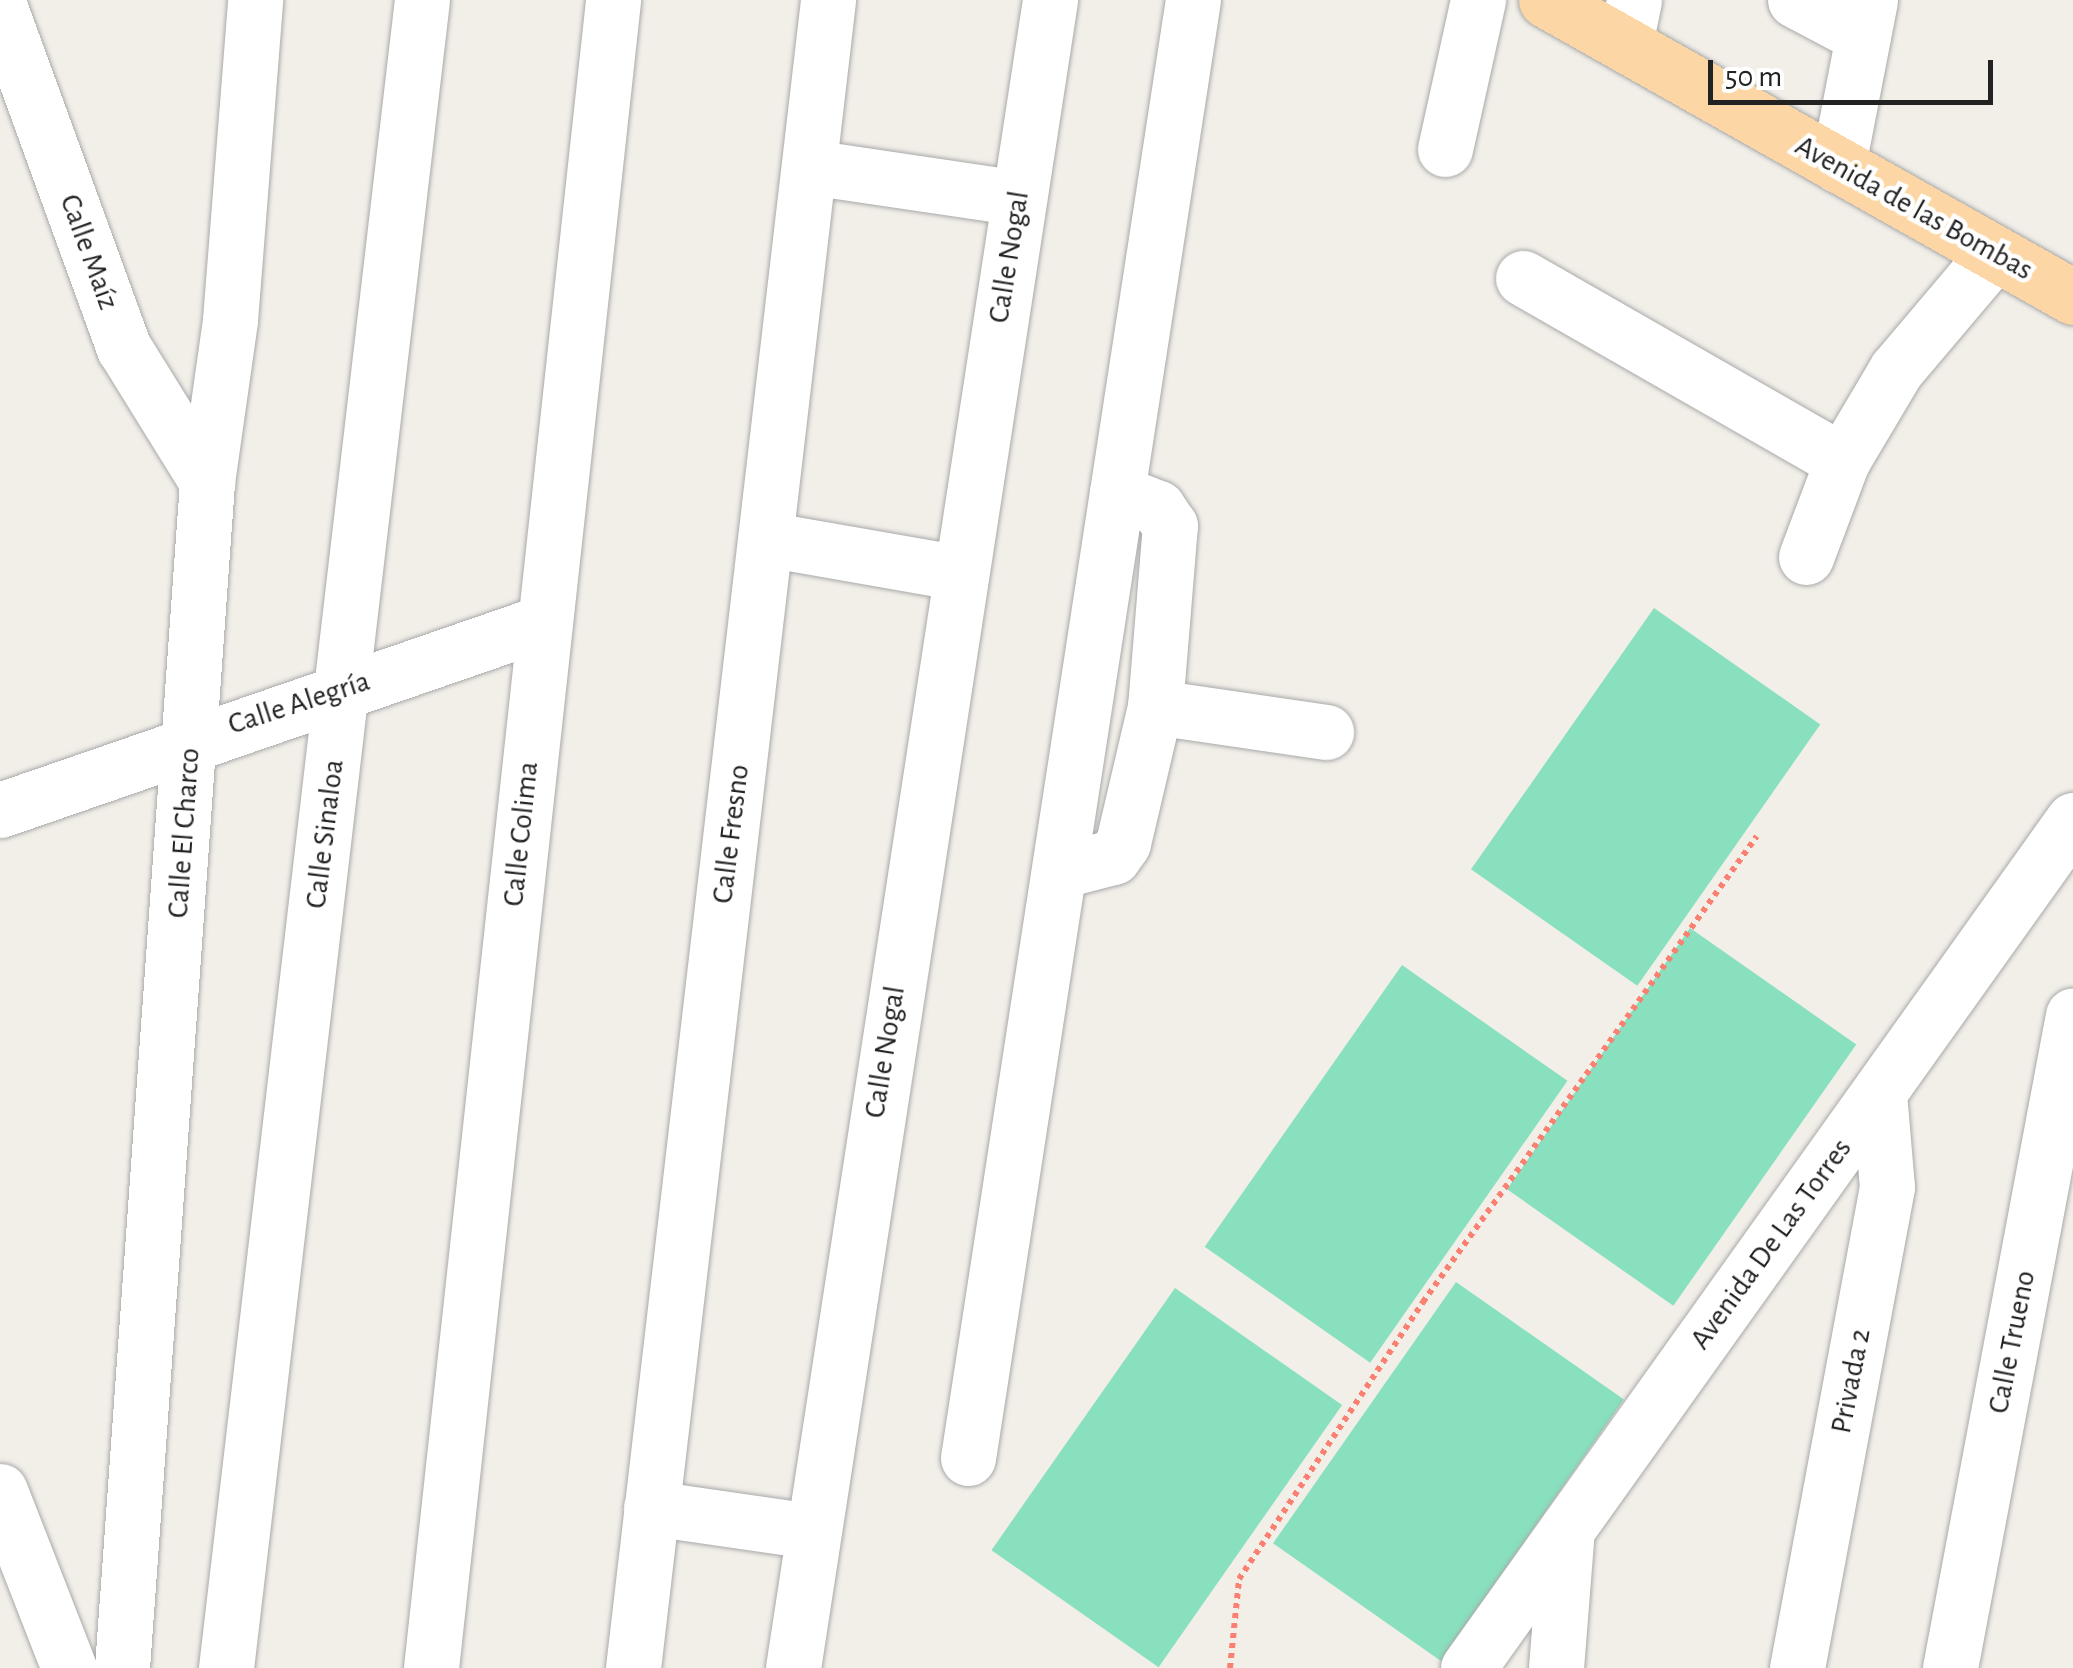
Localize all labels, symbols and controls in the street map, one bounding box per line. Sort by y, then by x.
scale bar [1713,40,1998,102]
text: 50 m [1725,62,1782,92]
street label: Avenida de las Bombas [1789,128,2039,288]
street label: Calle Nogal [981,188,1037,326]
street label: Calle Maíz [52,190,126,314]
street label: Calle Alegría [224,663,374,743]
street label: Calle El Charco [160,747,208,919]
street label: Calle Sinaloa [298,757,352,911]
street label: Calle Colima [496,760,546,908]
street label: Calle Fresno [705,762,757,906]
street label: Calle Nogal [857,983,913,1121]
street label: Avenida De Las Torres [1682,1132,1860,1356]
street label: Calle Trueno [1981,1267,2043,1417]
street label: Privada 2 [1823,1325,1879,1437]

